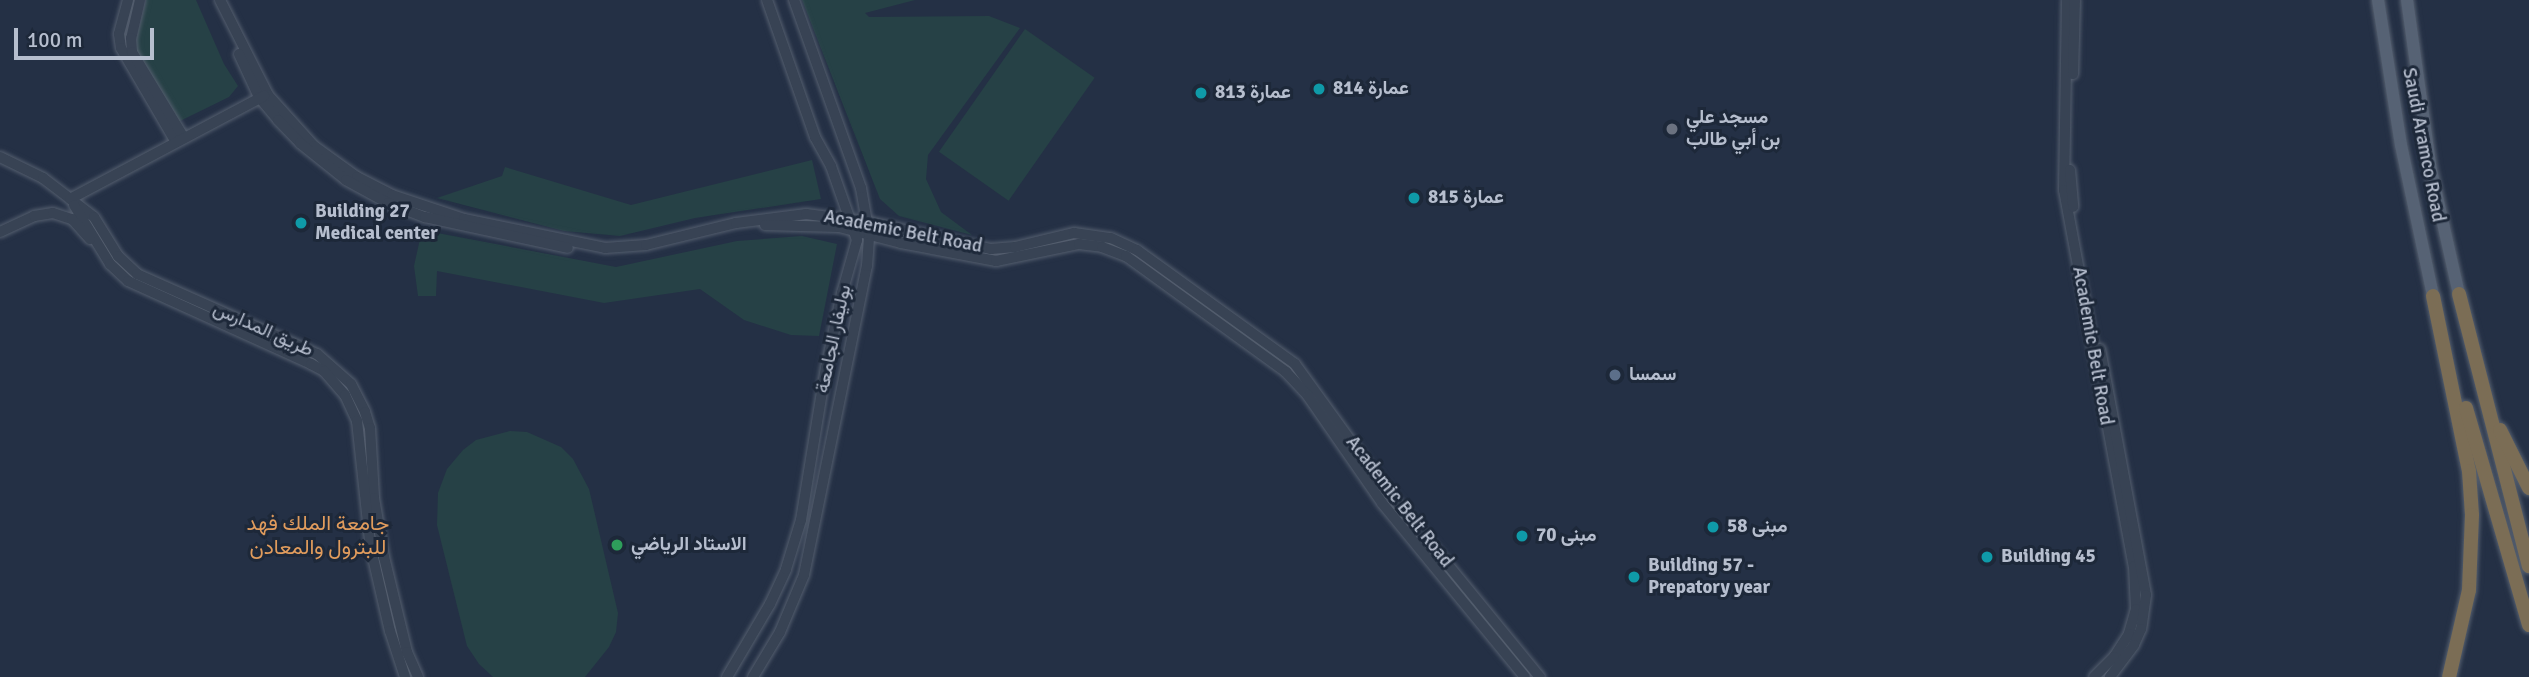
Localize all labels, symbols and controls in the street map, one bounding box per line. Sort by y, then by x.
scale bar [18,14,158,58]
text: 100 m [27,27,82,53]
street label: Saudi Aramco Road [2397,66,2449,224]
place label: عمارة 814 [1333,78,1409,100]
marker: عمارة 814 [1311,81,1327,97]
place label: عمارة 813 [1215,82,1291,104]
marker: عمارة 813 [1193,85,1209,101]
place label: مسجد علي بن أبي طالب [1686,107,1780,151]
marker: مسجد علي بن أبي طالب [1664,121,1680,137]
place label: عمارة 815 [1428,187,1504,209]
marker: عمارة 815 [1406,190,1422,206]
place label: Building 27 Medical center [315,201,438,245]
street label: Academic Belt Road [822,205,984,259]
marker: Building 27 Medical center [293,215,309,231]
street label: Academic Belt Road [2067,265,2117,427]
street label: بوليفار الجامعة [811,283,857,395]
street label: طريق المدارس [209,298,317,362]
place label: سمسا [1629,364,1676,386]
marker: سمسا [1607,367,1623,383]
street label: Academic Belt Road [1341,432,1457,572]
district label: جامعة الملك فهد للبترول والمعادن [247,510,389,560]
place label: مبنى 58 [1727,516,1788,538]
marker: مبنى 58 [1705,519,1721,535]
place label: مبنى 70 [1536,525,1597,547]
marker: مبنى 70 [1514,528,1530,544]
place label: الاستاد الرياضي [631,534,747,556]
marker: الاستاد الرياضي [609,537,625,553]
place label: Building 45 [2001,546,2096,568]
marker: Building 45 [1979,549,1995,565]
place label: Building 57 - Prepatory year [1648,555,1770,599]
marker: Building 57 - Prepatory year [1626,569,1642,585]

